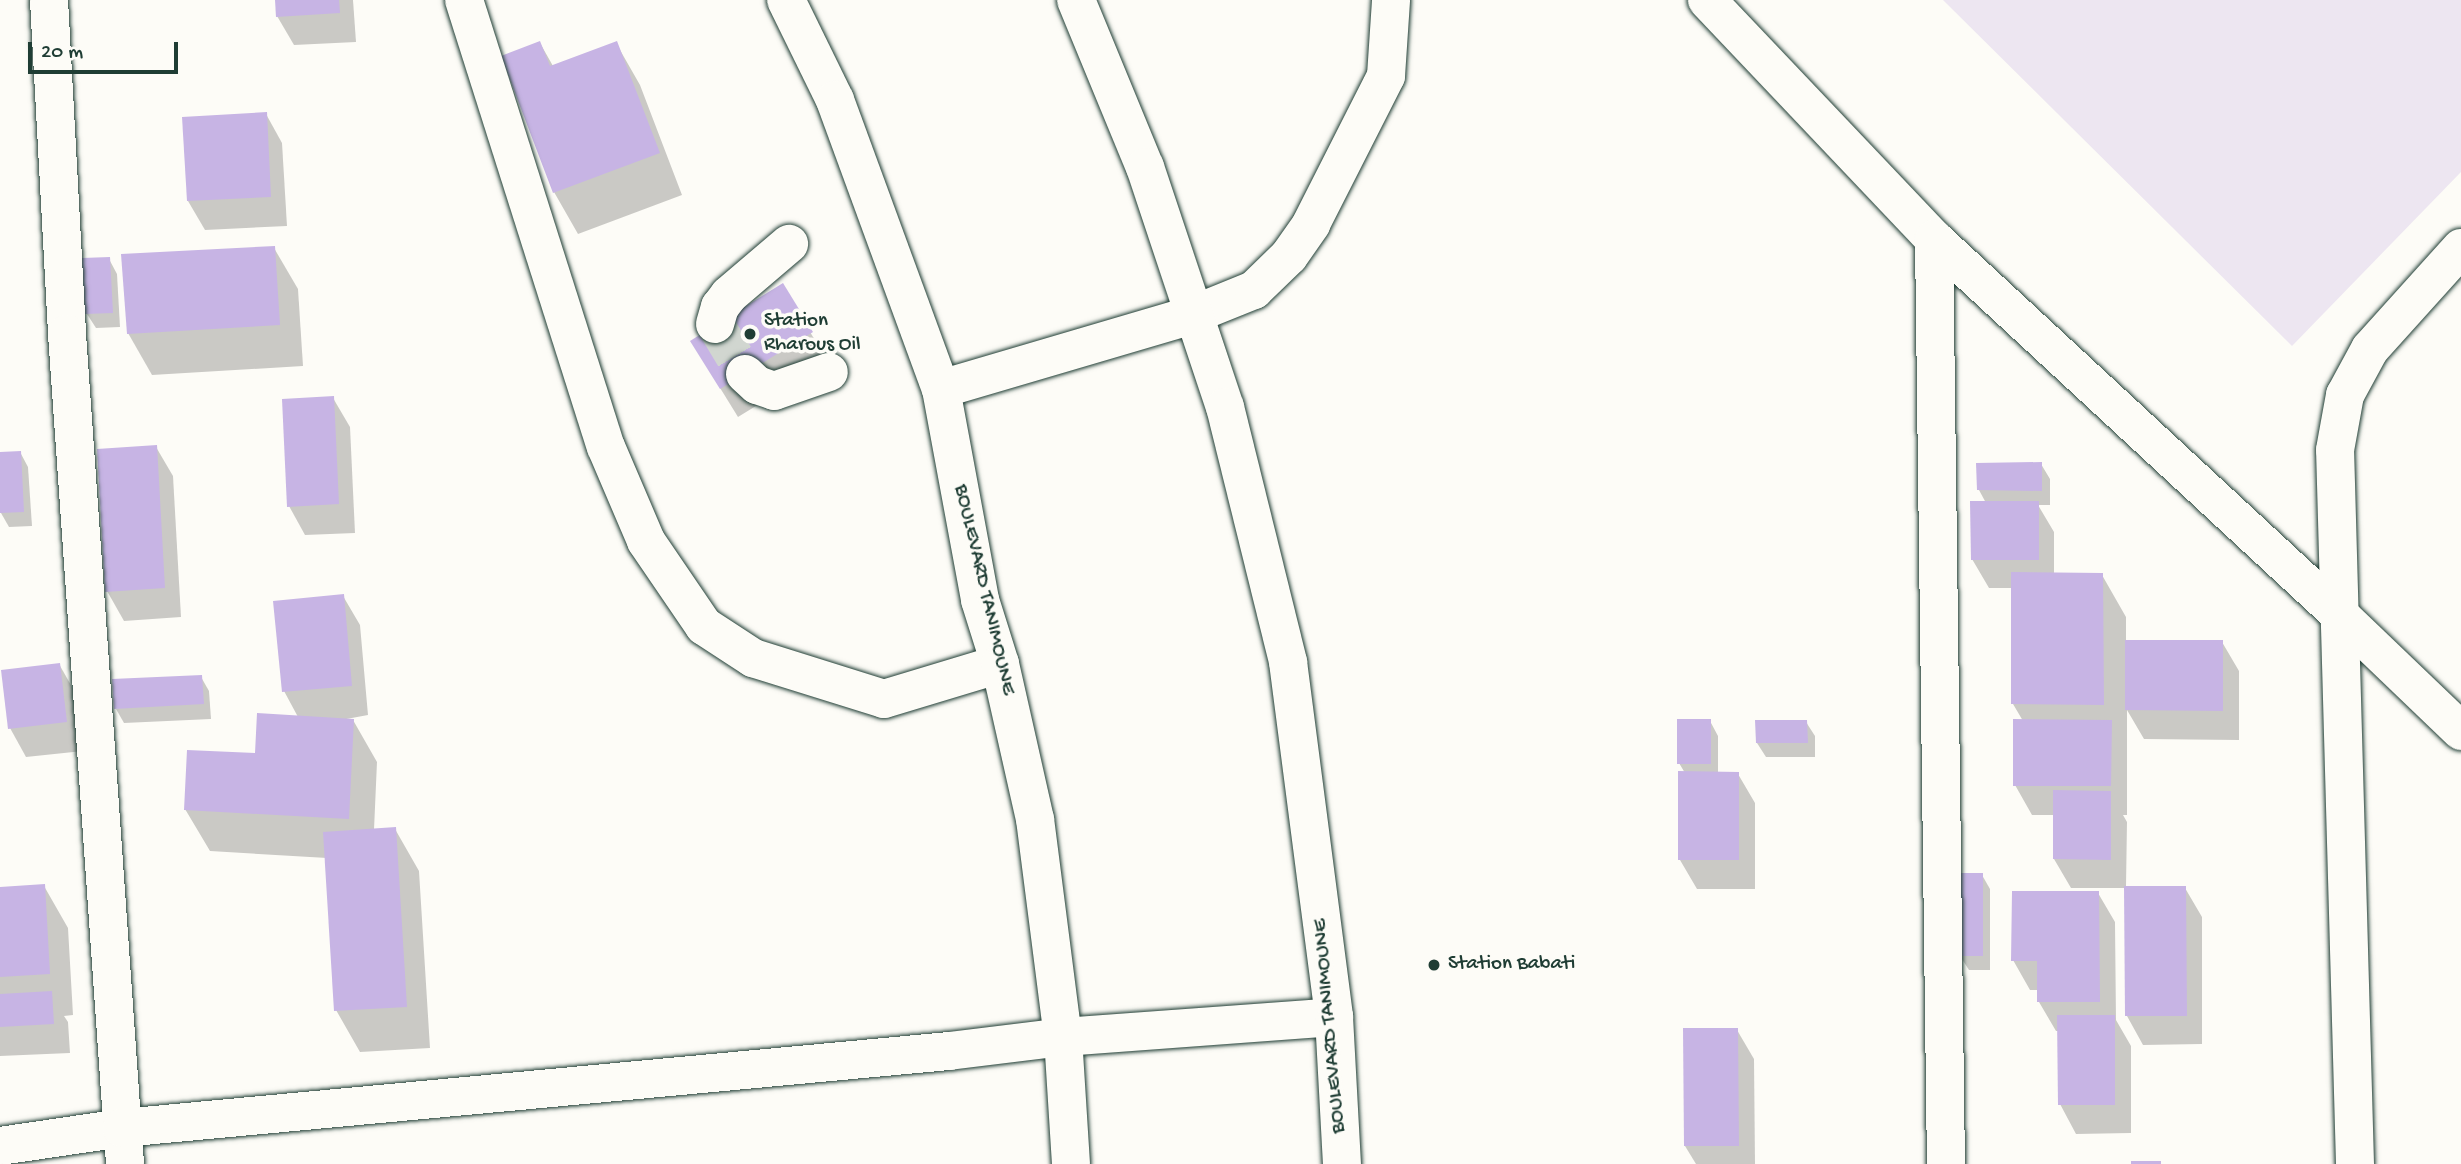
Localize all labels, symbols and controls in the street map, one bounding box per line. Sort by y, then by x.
scale bar [32,28,182,72]
text: 20 m [41,41,83,66]
place label: Station Rharous Oil [764,309,861,359]
marker: Station Rharous Oil [742,326,758,342]
street label: BOULEVARD TANIMOUNE [947,482,1019,698]
street label: BOULEVARD TANIMOUNE [1309,918,1353,1134]
place label: Station Babati [1448,952,1575,978]
marker: Station Babati [1426,957,1442,973]

